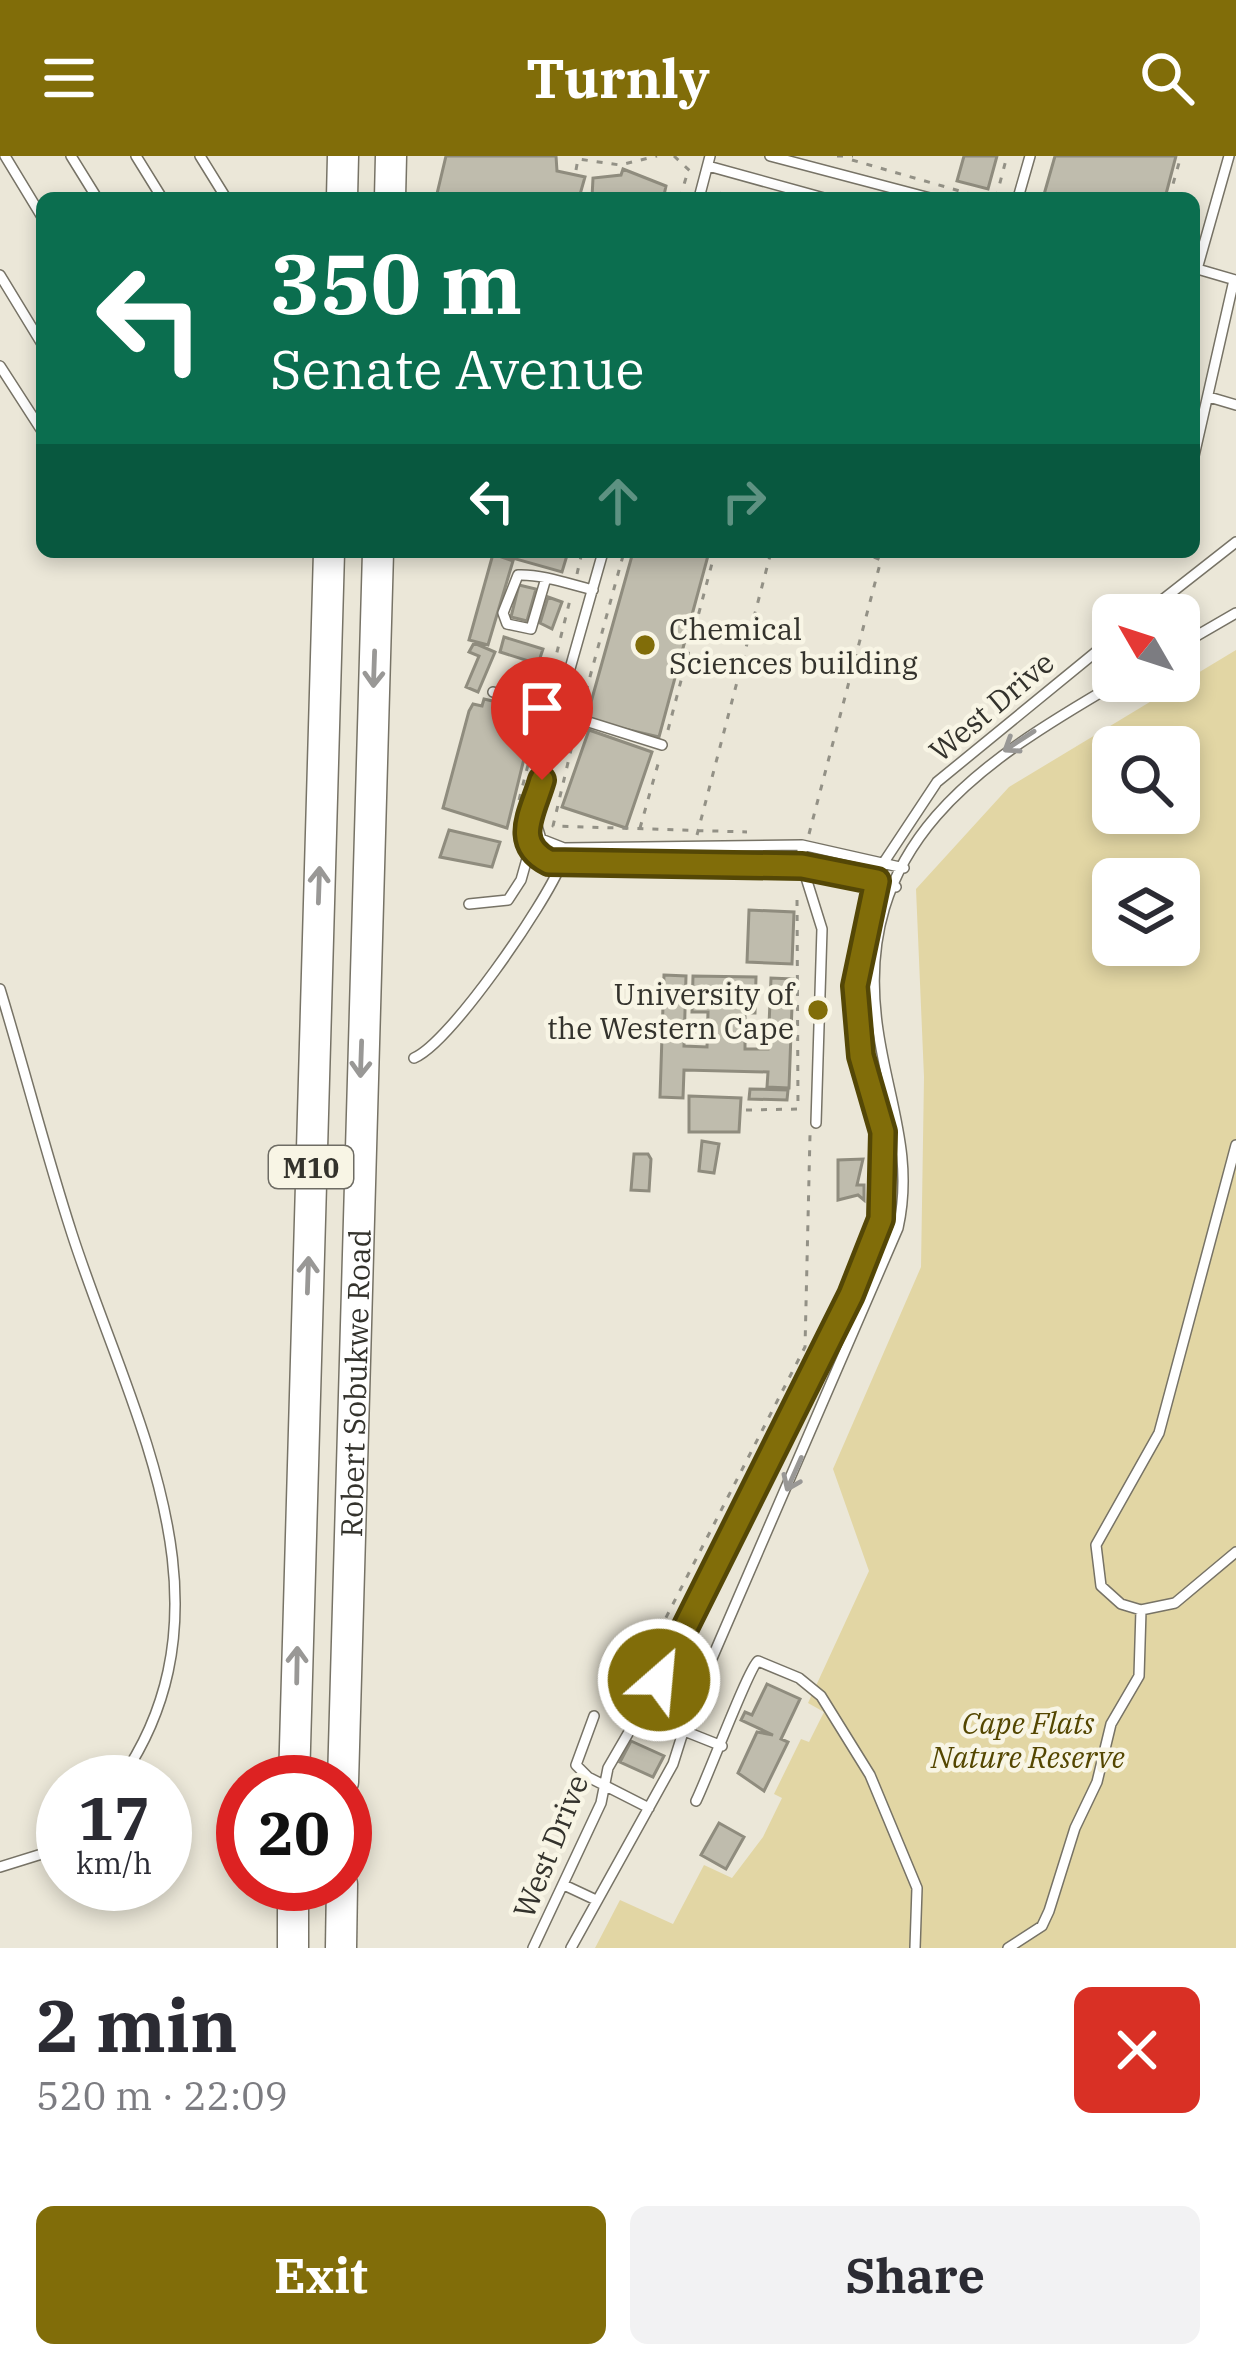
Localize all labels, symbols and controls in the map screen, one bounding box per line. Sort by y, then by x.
text: Turnly [526,43,710,113]
icon: menu [36,45,102,111]
icon: search [1134,45,1200,111]
text: 350 m [270,228,522,337]
icon: left [72,240,228,396]
text: Senate Avenue [270,334,645,404]
icon: left [459,468,525,534]
icon: ahead [585,468,651,534]
icon: right [711,468,777,534]
north arrow [1092,594,1200,702]
map controls [1092,594,1200,966]
place label: Chemical Sciences building [669,609,918,682]
marker: Chemical Sciences building [632,632,658,658]
street label: West Drive [920,642,1062,770]
one-way arrow [362,649,385,688]
pin [491,657,593,780]
icon: arrive [509,675,575,741]
button: search [1092,726,1200,834]
one-way arrow [1003,728,1037,753]
button: layers [1092,858,1200,966]
one-way arrow [307,866,330,905]
place label: University of the Western Cape [547,974,796,1047]
marker: University of the Western Cape [805,997,831,1023]
one-way arrow [349,1039,372,1078]
road number: M10 [269,1146,353,1188]
street label: Robert Sobukwe Road [330,1228,378,1538]
one-way arrow [296,1256,319,1295]
one-way arrow [782,1455,804,1491]
position arrow [596,1617,722,1743]
one-way arrow [286,1646,309,1685]
park label: Cape Flats Nature Reserve [930,1703,1125,1776]
speed limit sign: 20 [216,1755,372,1911]
street label: West Drive [504,1768,596,1924]
text: 17 [78,1778,150,1857]
text: km/h [76,1843,152,1882]
text: 2 min [36,1978,238,2072]
button: close [1074,1987,1200,2113]
text: 520 m · 22:09 [36,2070,288,2121]
button: Exit [36,2206,606,2344]
button: Share [630,2206,1200,2344]

